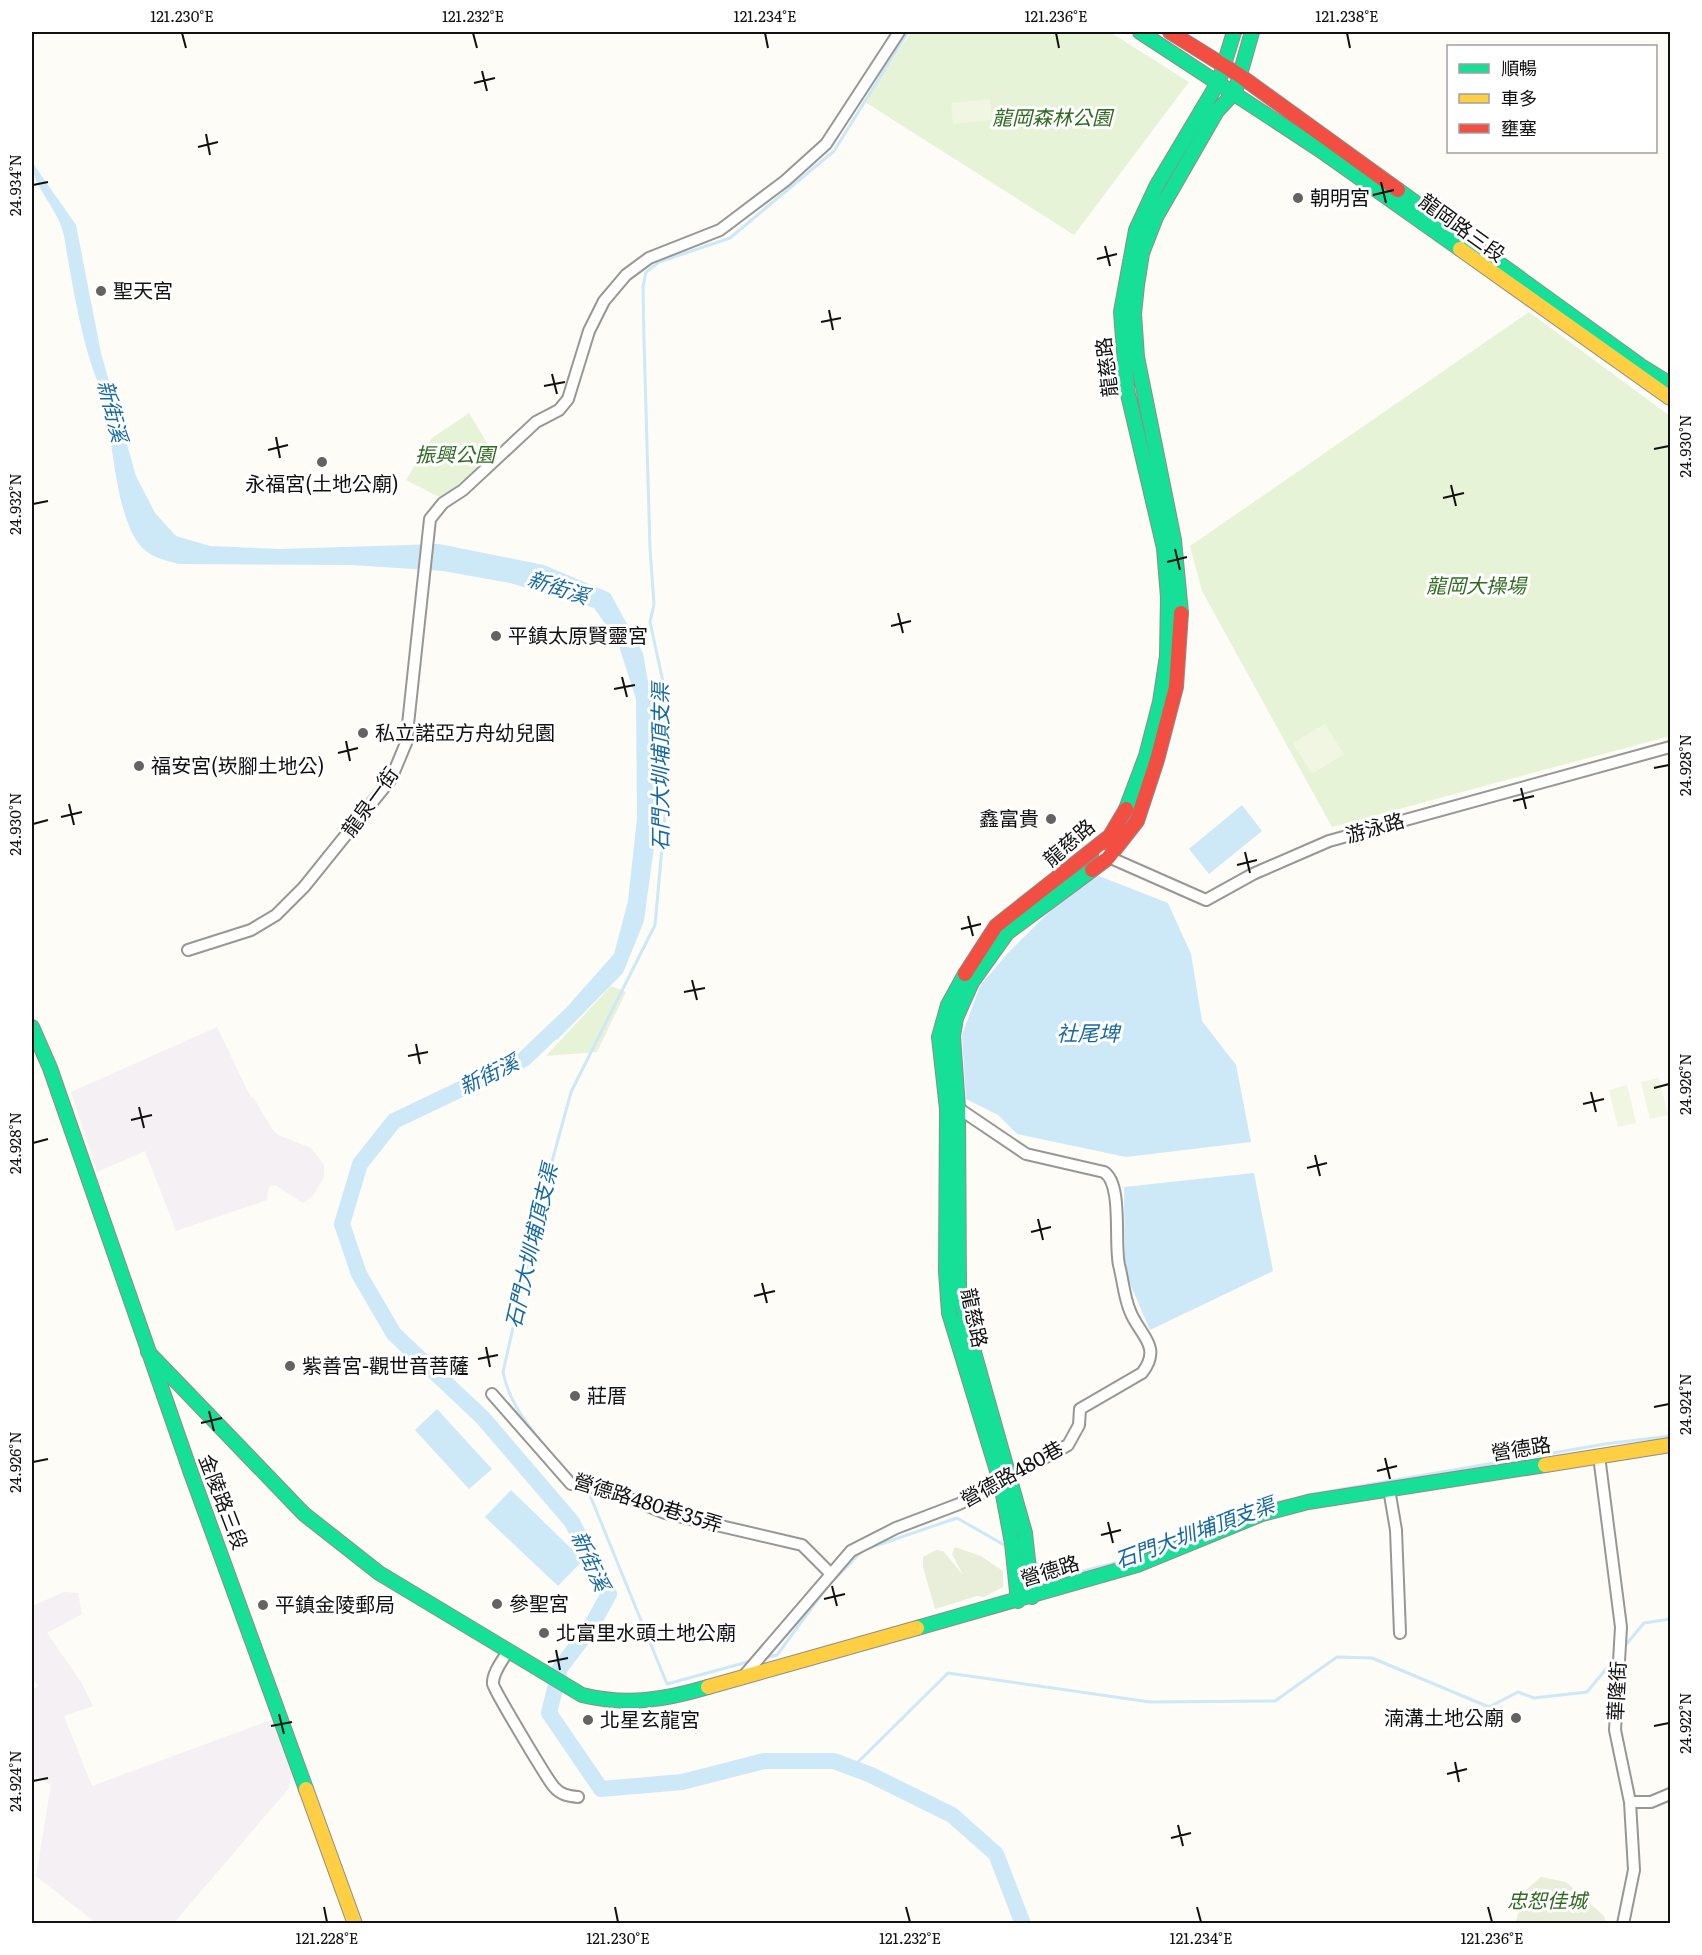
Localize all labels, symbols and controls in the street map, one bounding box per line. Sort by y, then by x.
text: 121.230°E [150,4,214,27]
text: 121.232°E [442,4,504,27]
text: 121.234°E [734,4,796,27]
text: 121.236°E [1024,4,1088,27]
text: 121.238°E [1315,4,1379,27]
legend [1447,45,1657,153]
text: 順暢 [1501,54,1537,81]
text: 車多 [1501,84,1537,111]
park label: 龍岡森林公園 [992,101,1115,131]
text: 壅塞 [1501,114,1537,141]
text: 24.934°N [3,154,26,216]
place label: 朝明宮 [1310,181,1370,211]
street label: 龍岡路三段 [1414,185,1512,268]
marker: 朝明宮 [1291,191,1305,205]
place label: 聖天宮 [113,274,173,304]
marker: 聖天宮 [94,284,108,298]
street label: 龍慈路 [1086,336,1124,399]
water label: 新街溪 [92,376,138,448]
text: 24.930°N [1673,415,1696,477]
park label: 振興公園 [415,438,498,468]
marker: 永福宮(土地公廟) [315,455,329,469]
place label: 永福宮(土地公廟) [245,467,399,497]
text: 24.932°N [3,473,26,535]
water label: 新街溪 [524,561,596,611]
park label: 龍岡大操場 [1426,569,1528,599]
place label: 平鎮太原賢靈宮 [508,619,648,649]
marker: 平鎮太原賢靈宮 [489,629,503,643]
water label: 石門大圳埔頂支渠 [643,680,674,851]
place label: 私立諾亞方舟幼兒園 [375,716,555,746]
marker: 私立諾亞方舟幼兒園 [356,726,370,740]
text: 24.928°N [1673,734,1696,796]
place label: 福安宮(崁腳土地公) [151,749,324,779]
marker: 福安宮(崁腳土地公) [132,759,146,773]
street label: 龍泉一街 [333,760,404,842]
text: 24.930°N [3,793,26,855]
place label: 鑫富貴 [979,802,1039,832]
street label: 游泳路 [1341,803,1407,849]
street label: 龍慈路 [1035,810,1100,872]
marker: 鑫富貴 [1044,812,1058,826]
water label: 社尾埤 [1057,1016,1122,1047]
water label: 新街溪 [453,1044,526,1100]
text: 24.926°N [1673,1053,1696,1115]
text: 24.928°N [3,1112,26,1174]
water label: 石門大圳埔頂支渠 [496,1157,564,1331]
street label: 龍慈路 [955,1285,997,1350]
place label: 紫善宮-觀世音菩薩 [302,1349,469,1379]
marker: 紫善宮-觀世音菩薩 [283,1359,297,1373]
text: 24.924°N [1673,1373,1696,1435]
place label: 莊厝 [587,1379,627,1409]
marker: 莊厝 [568,1389,582,1403]
street label: 營德路 [1489,1428,1553,1467]
text: 24.926°N [3,1431,26,1493]
street label: 營德路480巷 [954,1432,1068,1513]
street label: 金陵路三段 [193,1449,257,1553]
street label: 營德路480巷35弄 [570,1464,727,1538]
water label: 石門大圳埔頂支渠 [1110,1486,1281,1574]
water label: 新街溪 [565,1525,620,1598]
street label: 營德路 [1016,1546,1082,1592]
place label: 參聖宮 [509,1587,569,1617]
place label: 平鎮金陵郵局 [275,1588,395,1618]
marker: 參聖宮 [490,1597,504,1611]
marker: 平鎮金陵郵局 [256,1598,270,1612]
place label: 北富里水頭土地公廟 [556,1616,736,1646]
marker: 北富里水頭土地公廟 [537,1626,551,1640]
street label: 華隆街 [1598,1660,1632,1722]
text: 24.922°N [1673,1692,1696,1754]
place label: 湳溝土地公廟 [1384,1701,1504,1731]
place label: 北星玄龍宮 [600,1703,700,1733]
marker: 湳溝土地公廟 [1509,1711,1523,1725]
marker: 北星玄龍宮 [581,1713,595,1727]
text: 24.924°N [3,1750,26,1812]
park label: 忠恕佳城 [1507,1884,1590,1914]
text: 121.228°E [296,1926,358,1949]
text: 121.230°E [586,1926,650,1949]
text: 121.232°E [879,1926,941,1949]
text: 121.234°E [1170,1926,1232,1949]
text: 121.236°E [1460,1926,1524,1949]

